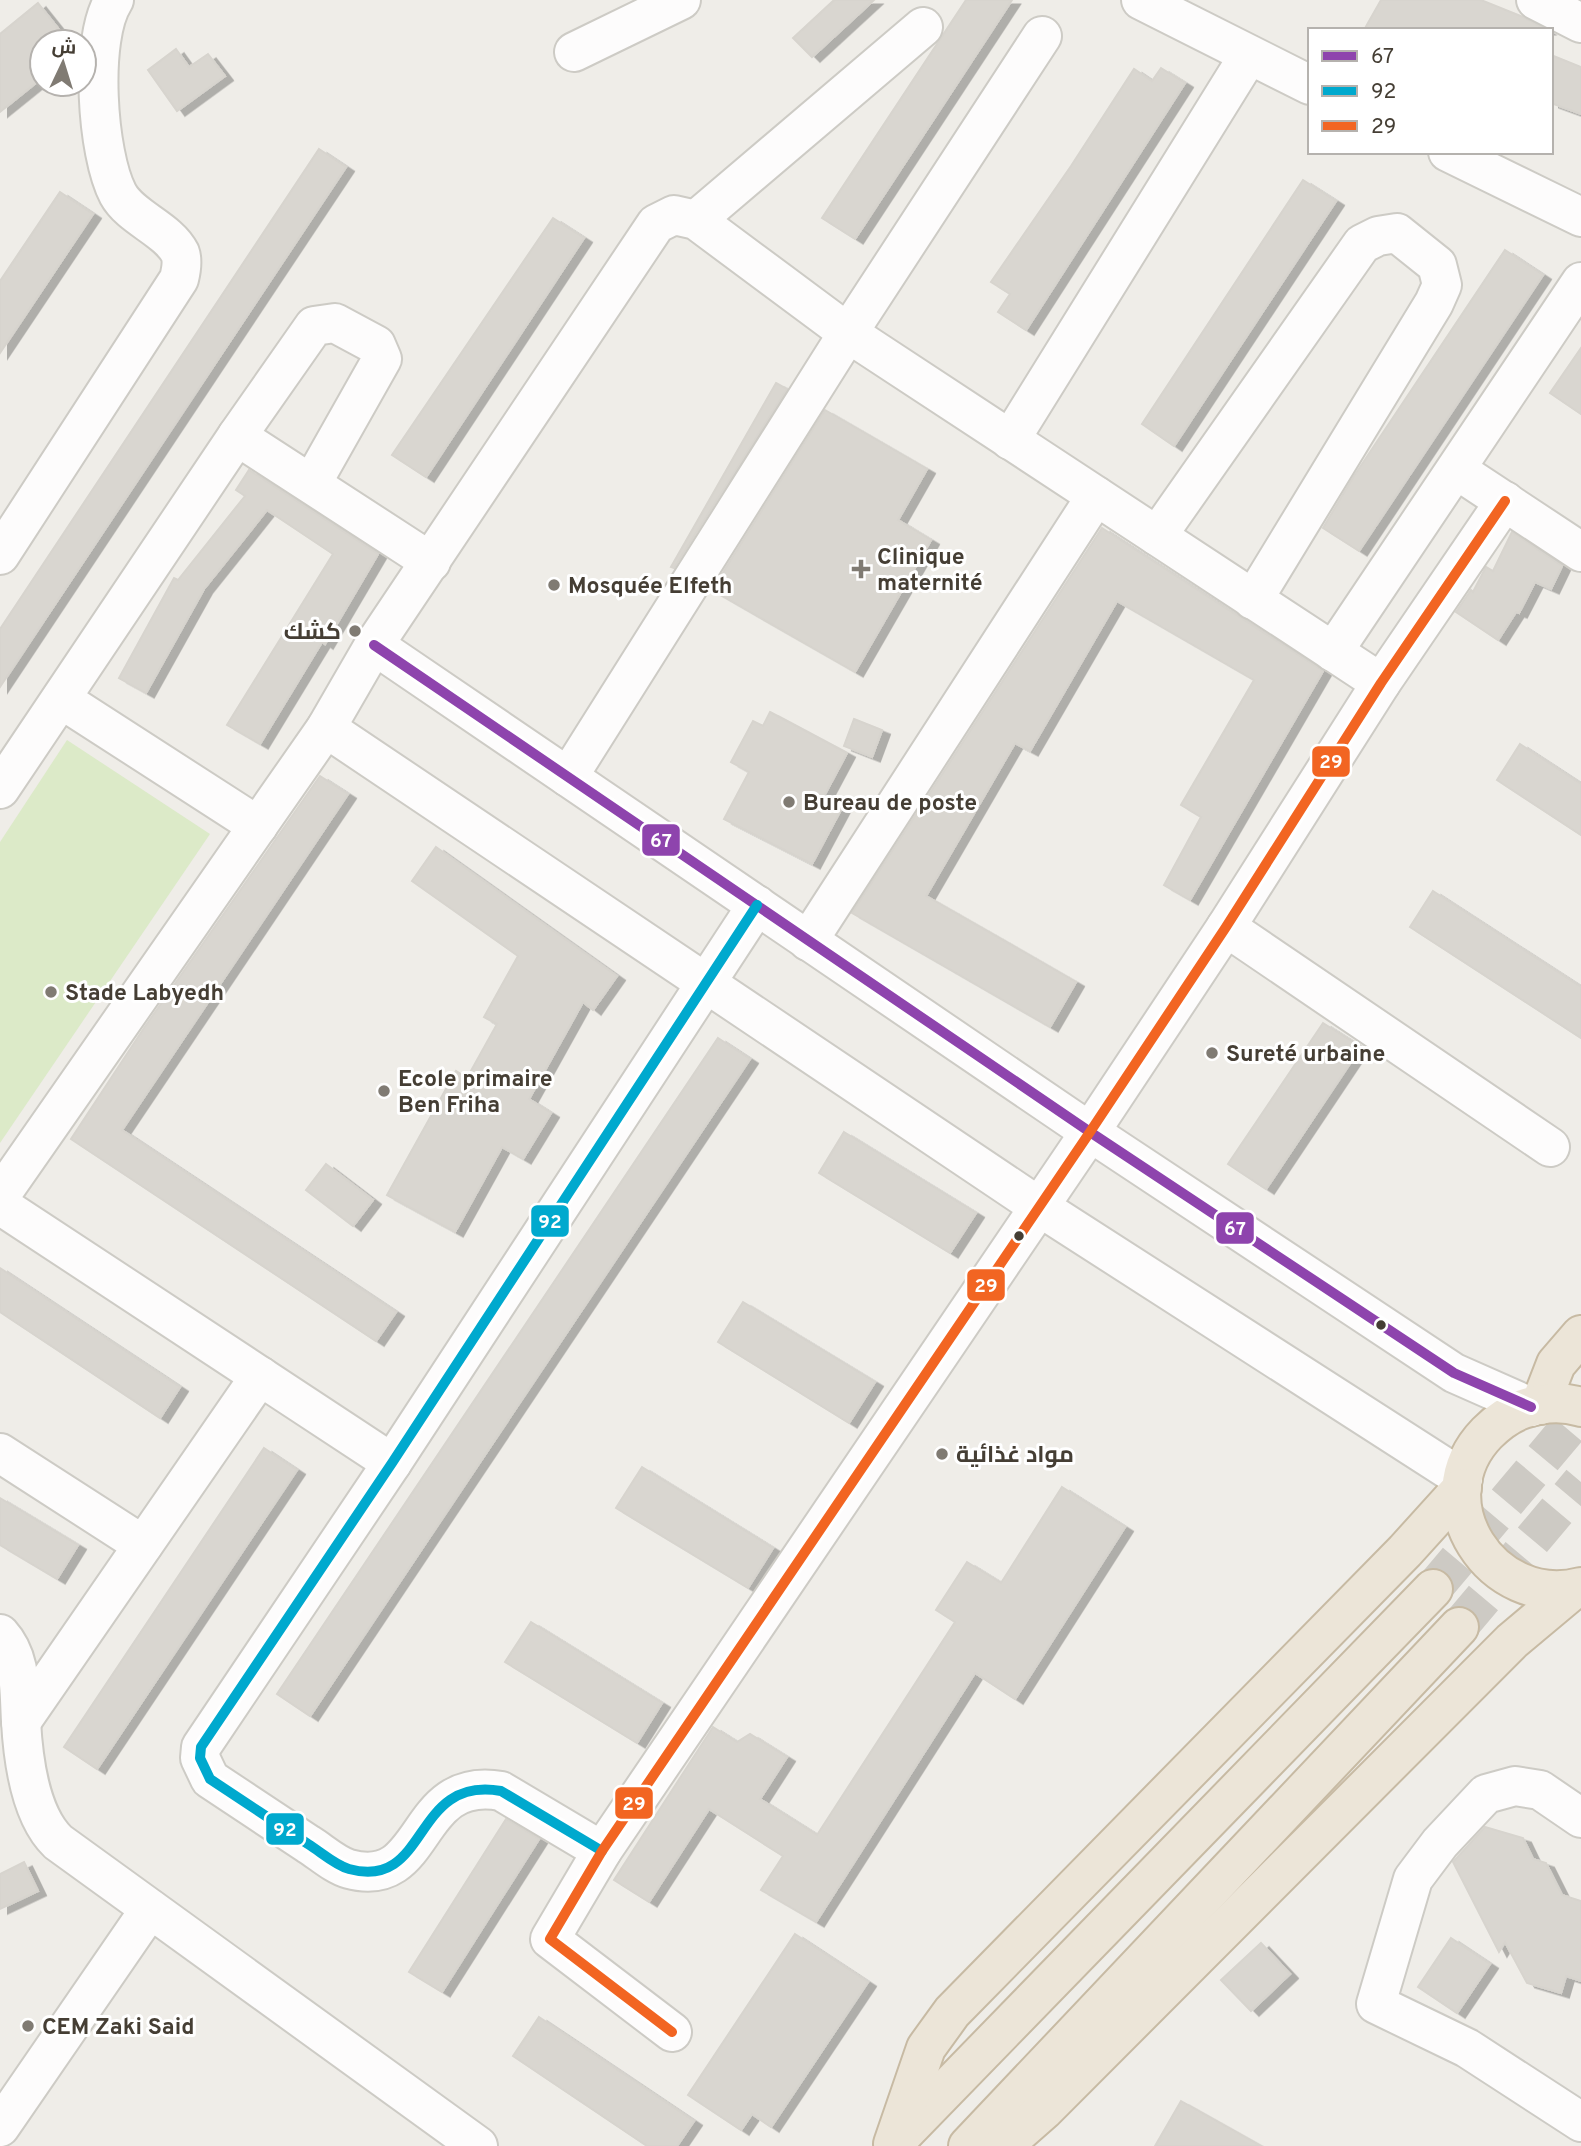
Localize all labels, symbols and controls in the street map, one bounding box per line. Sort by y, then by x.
north arrow [28,28,98,98]
legend [1308,28,1553,154]
text: ش [51,35,77,61]
text: 67 [1371,44,1394,71]
text: 92 [1371,79,1396,106]
text: 29 [1371,114,1396,141]
place label: Clinique maternité [877,544,983,599]
marker: Clinique maternité [851,559,871,579]
place label: Mosquée Elfeth [568,573,732,602]
marker: Mosquée Elfeth [546,577,562,593]
place label: كشك [284,619,341,648]
marker: كشك [347,623,363,639]
line badge: 29 [1311,745,1351,778]
text: 29 [1319,751,1343,775]
place label: Bureau de poste [803,790,977,819]
marker: Bureau de poste [781,794,797,810]
line badge: 67 [641,823,681,857]
text: 67 [650,830,672,854]
place label: Stade Labyedh [65,980,224,1009]
marker: Stade Labyedh [43,984,59,1000]
place label: Sureté urbaine [1226,1041,1385,1070]
marker: Sureté urbaine [1204,1045,1220,1061]
place label: Ecole primaire Ben Friha [398,1066,553,1121]
marker: Ecole primaire Ben Friha [376,1083,392,1099]
line badge: 92 [530,1204,570,1238]
text: 92 [538,1211,562,1235]
line badge: 67 [1215,1211,1255,1245]
text: 67 [1224,1218,1246,1242]
unlabelled marker [1012,1229,1026,1243]
line badge: 29 [966,1268,1006,1302]
text: 29 [974,1275,998,1299]
unlabelled marker [1374,1318,1388,1332]
place label: مواد غذائية [956,1442,1074,1471]
marker: مواد غذائية [934,1446,950,1462]
line badge: 29 [614,1786,654,1820]
text: 29 [622,1793,646,1817]
line badge: 92 [265,1812,305,1846]
text: 92 [273,1819,297,1843]
place label: CEM Zaki Said [42,2014,194,2043]
marker: CEM Zaki Said [20,2018,36,2034]

